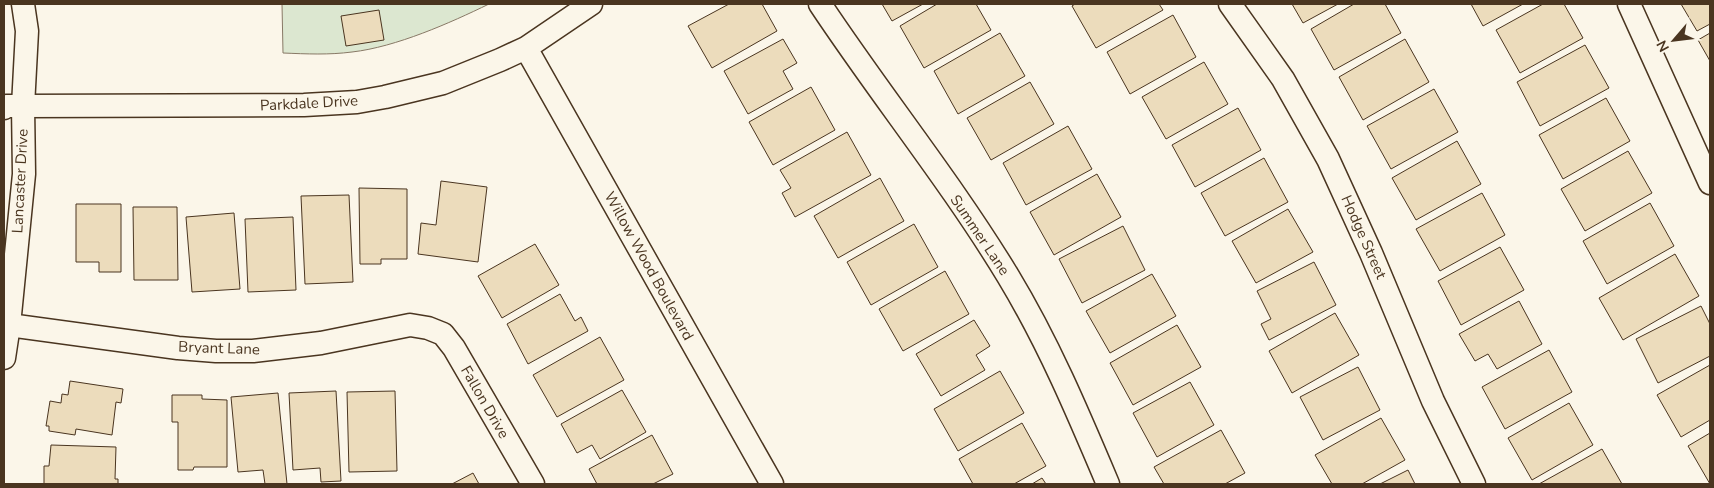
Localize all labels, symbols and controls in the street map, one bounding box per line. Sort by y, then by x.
north arrow [1649,15,1699,65]
text: N [1652,37,1674,55]
street label: Parkdale Drive [259,90,359,116]
street label: Lancaster Drive [7,128,33,234]
street label: Willow Wood Boulevard [600,188,698,344]
street label: Summer Lane [946,191,1014,279]
street label: Hodge Street [1337,192,1392,283]
street label: Bryant Lane [178,337,260,359]
street label: Fallon Drive [456,362,514,442]

